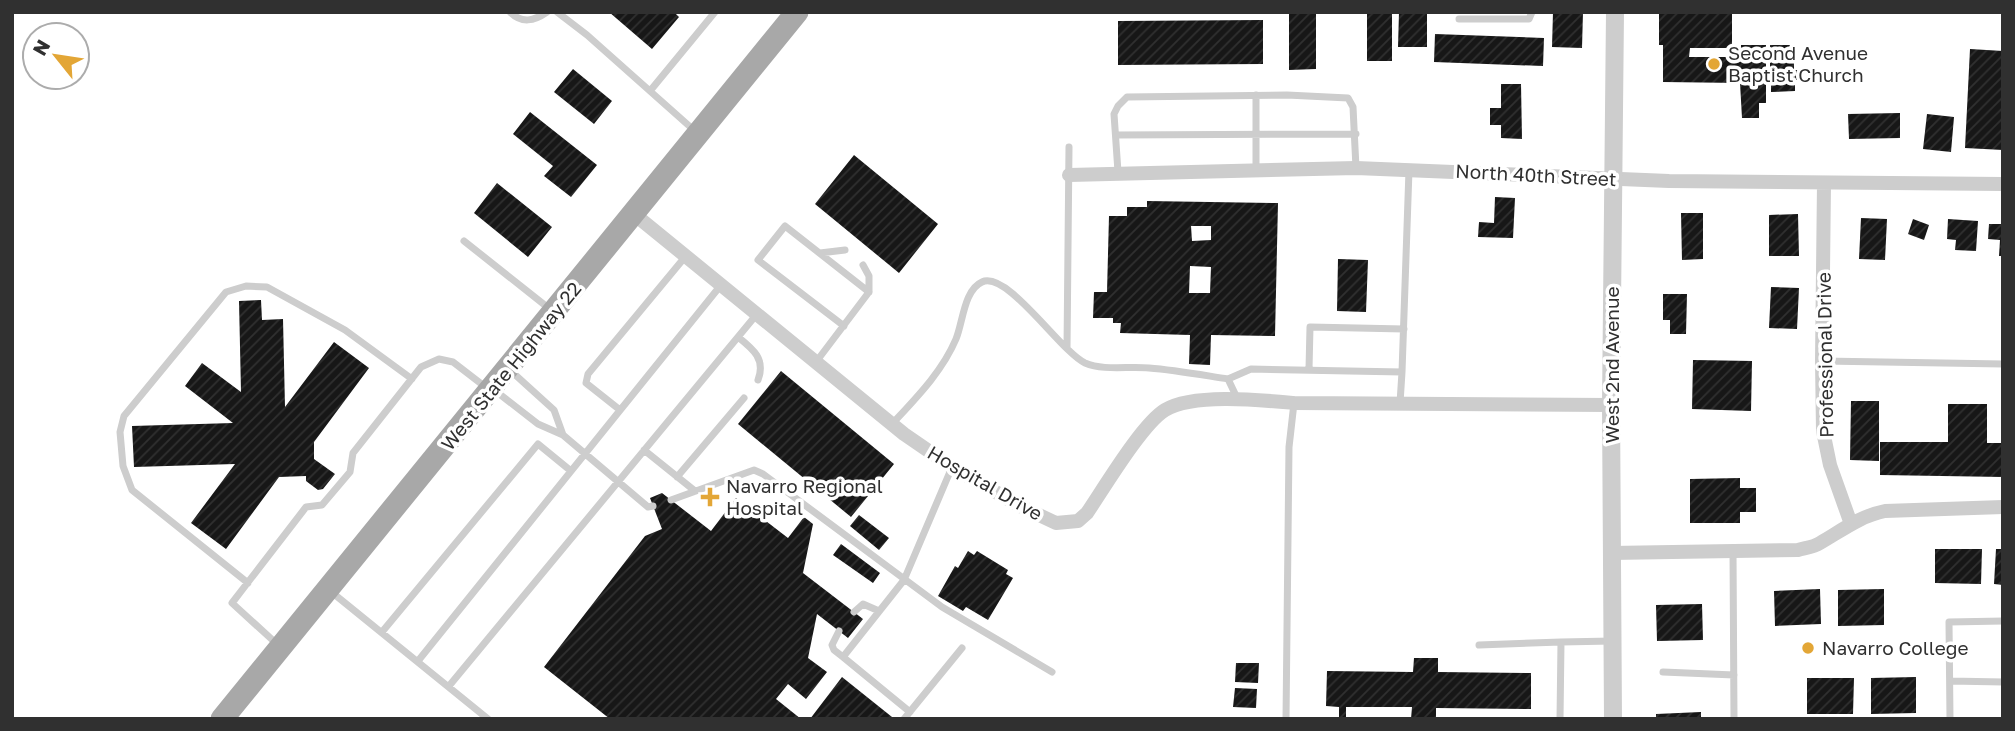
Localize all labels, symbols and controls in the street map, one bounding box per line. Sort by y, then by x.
north arrow [21,21,91,91]
text: N [27,35,54,59]
place label: Second Avenue Baptist Church [1728,41,1868,86]
marker: Second Avenue Baptist Church [1706,56,1722,72]
street label: North 40th Street [1455,159,1617,190]
street label: Professional Drive [1812,272,1837,438]
street label: West State Highway 22 [436,277,586,454]
street label: West 2nd Avenue [1600,286,1623,444]
street label: Hospital Drive [924,440,1047,525]
place label: Navarro Regional Hospital [726,474,883,519]
marker: Navarro Regional Hospital [700,487,720,507]
place label: Navarro College [1822,636,1968,659]
marker: Navarro College [1800,640,1816,656]

